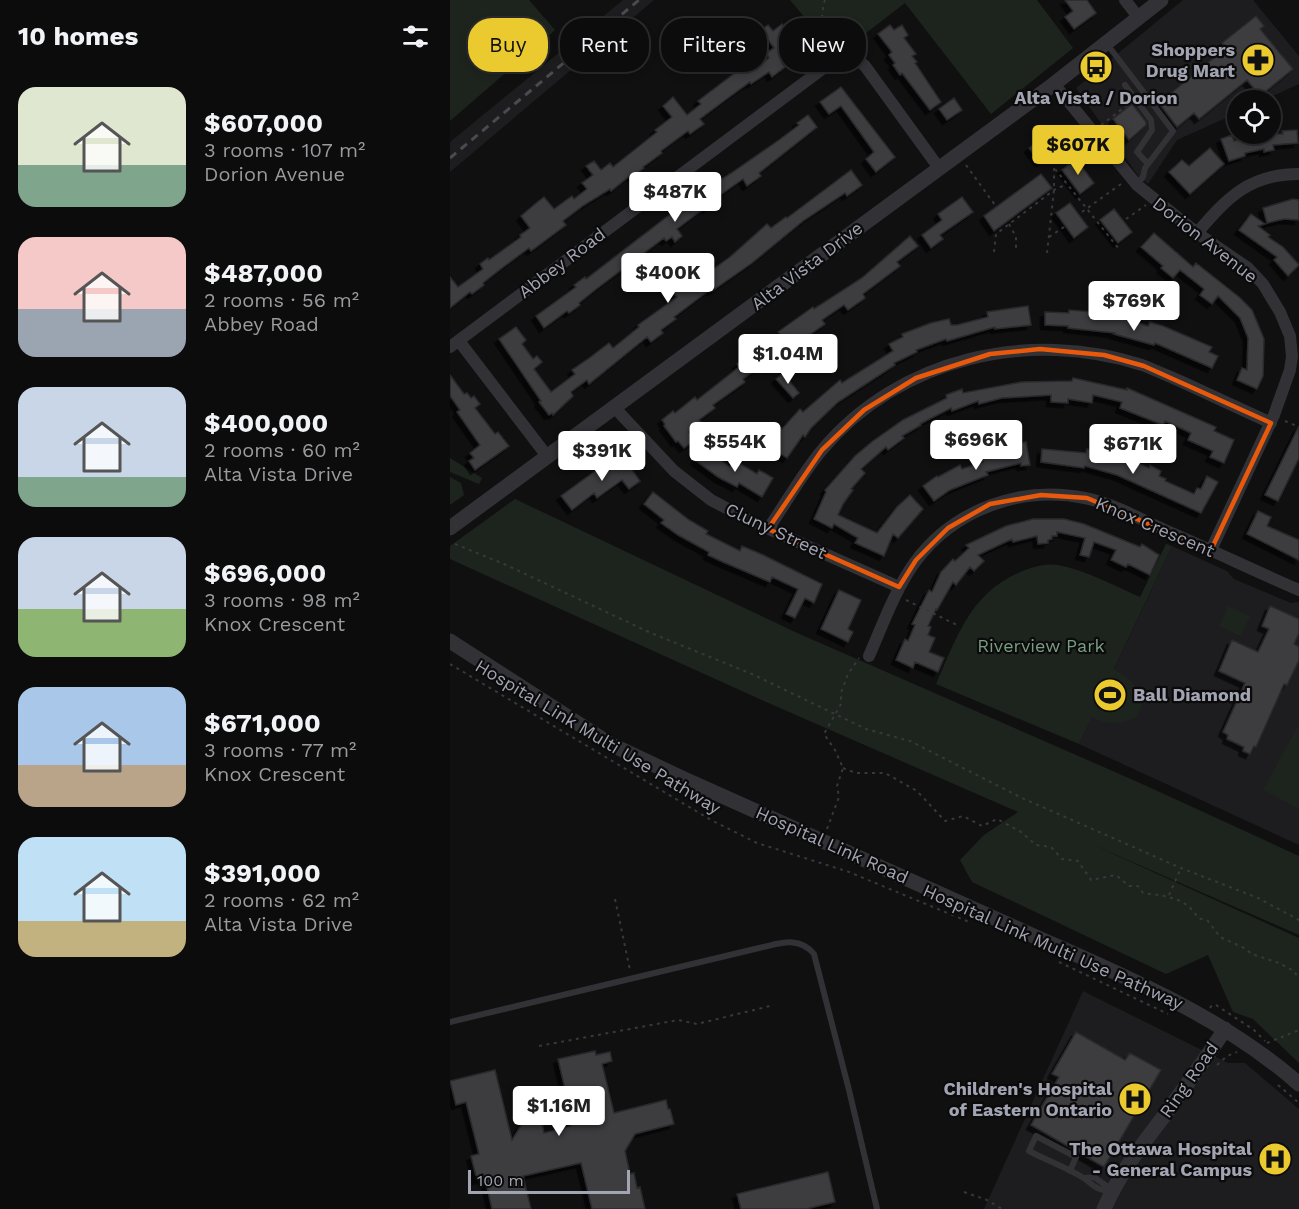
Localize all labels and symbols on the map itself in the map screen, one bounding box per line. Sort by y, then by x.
place label: Shoppers Drug Mart [1146,39,1235,81]
pharmacy icon: Shoppers Drug Mart [1240,42,1276,78]
bus stop icon: Alta Vista / Dorion [1078,49,1114,85]
place label: Alta Vista / Dorion [1014,87,1178,108]
pin: $607K [1036,125,1120,176]
pin: $487K [633,172,717,223]
street label: Dorion Avenue [1149,192,1262,287]
street label: Alta Vista Drive [747,217,867,314]
street label: Abbey Road [514,223,609,302]
pin: $400K [626,253,710,304]
pin: $769K [1092,281,1176,332]
pin: $1.04M [739,334,837,385]
pin: $696K [934,420,1018,471]
pin: $554K [693,422,777,473]
pin: $671K [1091,424,1175,475]
pin: $391K [560,431,644,482]
street label: Knox Crescent [1093,492,1218,561]
street label: Cluny Street [722,498,830,563]
park label: Riverview Park [977,635,1105,656]
street label: Hospital Link Multi Use Pathway [472,655,725,819]
sports icon: Ball Diamond [1092,677,1128,713]
place label: Ball Diamond [1133,684,1251,705]
street label: Hospital Link Road [753,801,912,888]
street label: Hospital Link Multi Use Pathway [920,879,1187,1014]
street label: Ring Road [1155,1038,1222,1122]
place label: Children's Hospital of Eastern Ontario [943,1078,1112,1120]
hospital icon: Children's Hospital of Eastern Ontario [1117,1081,1153,1117]
pin: $1.16M [510,1086,608,1137]
place label: The Ottawa Hospital - General Campus [1069,1138,1252,1180]
hospital icon: The Ottawa Hospital - General Campus [1257,1141,1293,1177]
scale bar [468,1167,630,1194]

